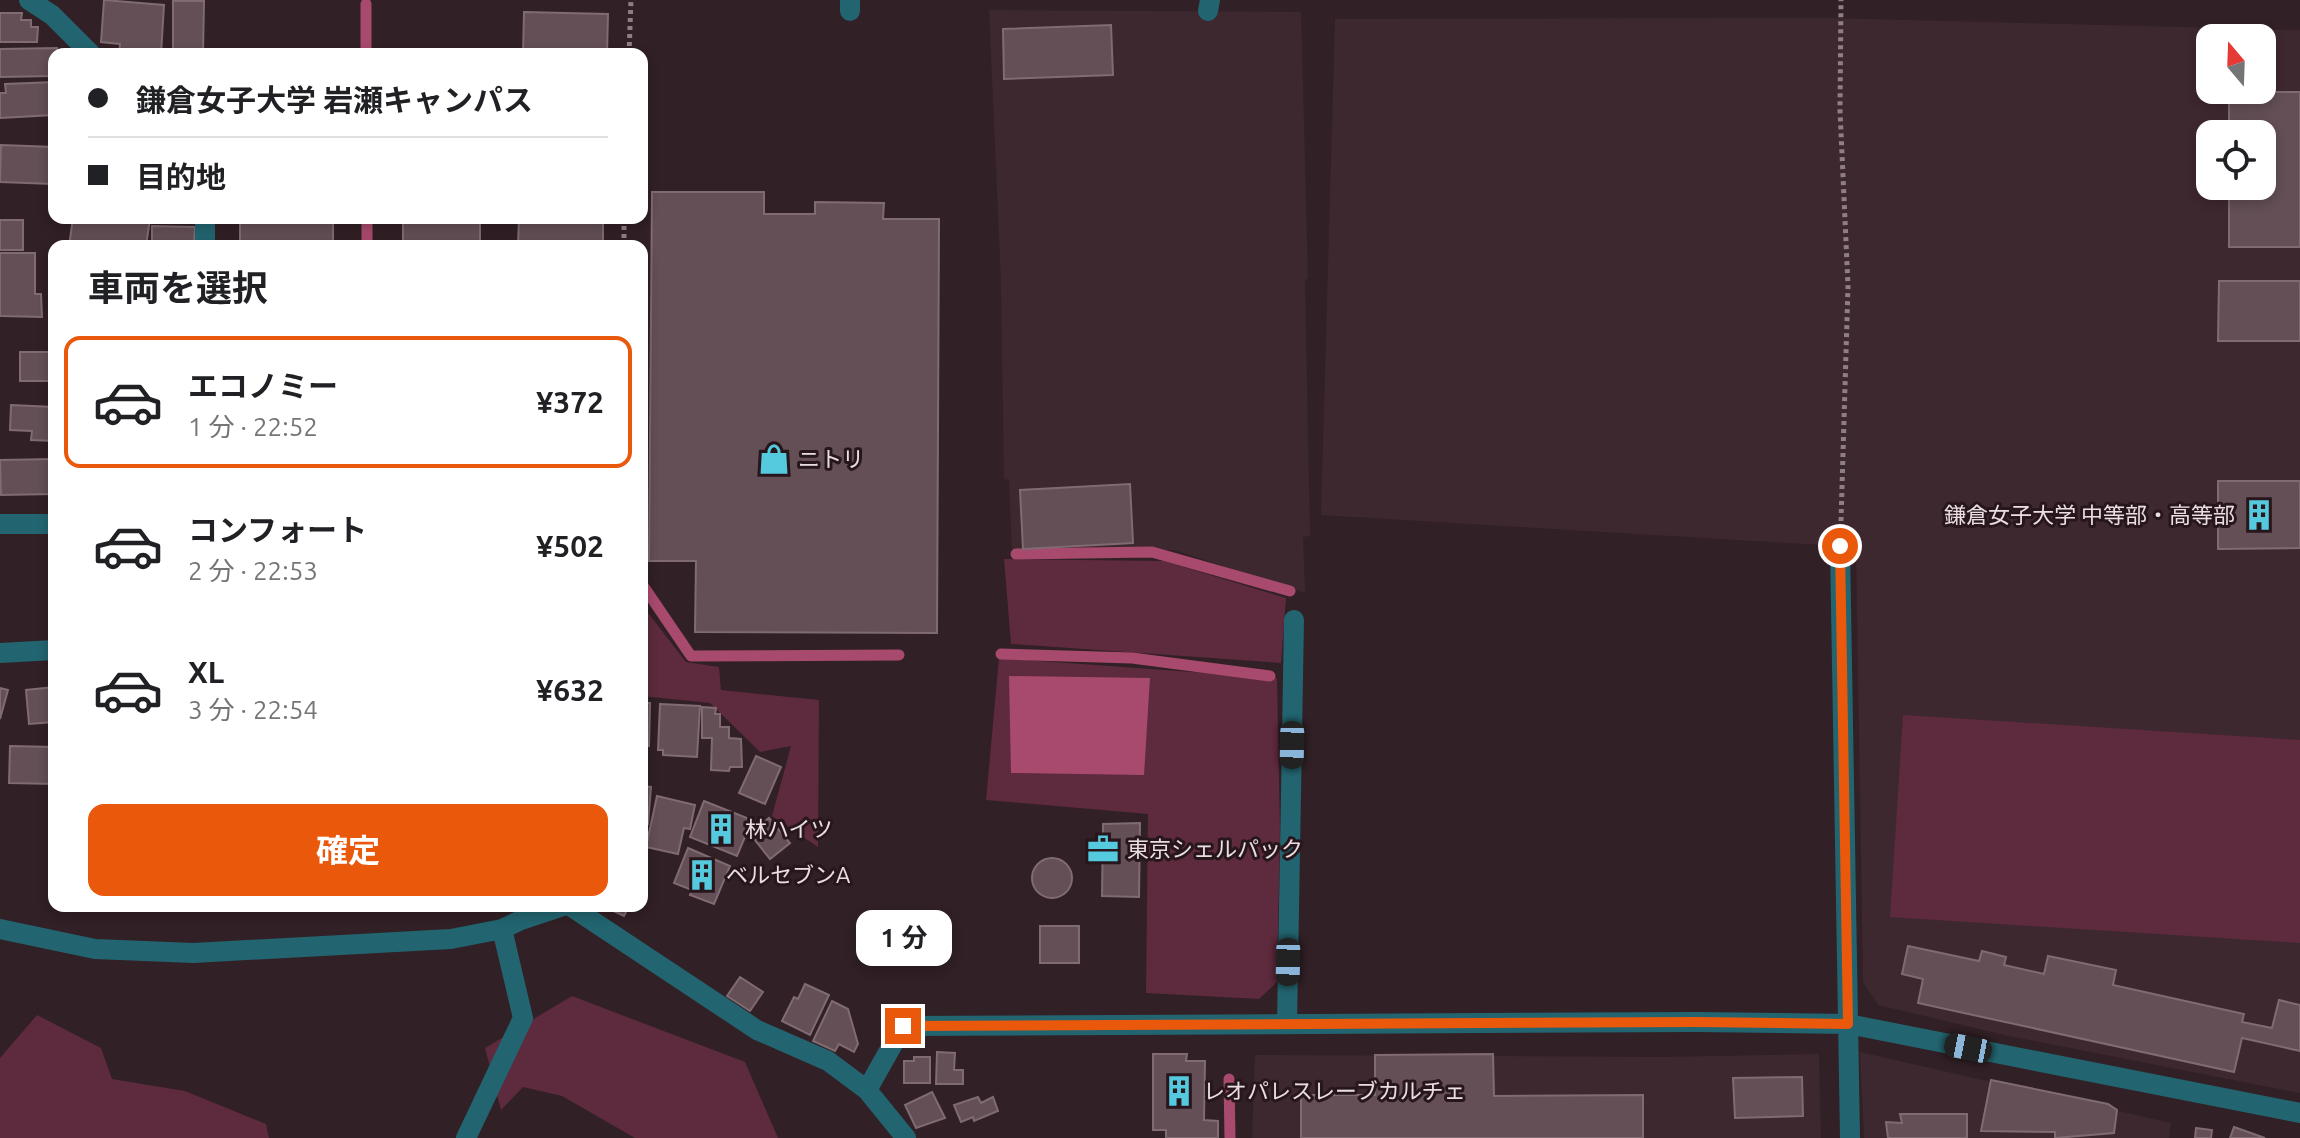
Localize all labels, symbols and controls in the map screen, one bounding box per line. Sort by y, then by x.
north arrow [2196,24,2276,104]
map controls [2196,24,2276,200]
text: 鎌倉女子大学 岩瀬キャンパス [136,83,533,117]
button: locate [2196,120,2276,200]
text: 目的地 [136,160,226,194]
text: 車両を選択 [88,267,268,308]
icon: car [92,366,164,438]
text: エコノミー [188,369,338,403]
text: ¥372 [536,385,604,419]
text: 1 分 · 22:52 [188,412,318,441]
shop icon: ニトリ [757,442,791,476]
place label: ニトリ [798,446,864,471]
building icon: 鎌倉女子大学 中等部・高等部 [2242,498,2276,532]
place label: 鎌倉女子大学 中等部・高等部 [1944,502,2235,527]
icon: car [92,510,164,582]
text: コンフォート [188,513,367,547]
route start [1822,528,1858,564]
text: ¥502 [536,529,604,563]
text: 2 分 · 22:53 [188,556,318,585]
icon: car [92,654,164,726]
text: XL [188,655,224,689]
text: ¥632 [536,673,604,707]
text: 3 分 · 22:54 [188,695,318,724]
car [1280,721,1304,769]
button: 確定 [88,804,608,896]
building icon: 林ハイツ [704,812,738,846]
place label: 林ハイツ [745,816,833,841]
office icon: 東京シェルパック [1086,832,1120,866]
place label: 東京シェルパック [1127,836,1303,861]
building icon: ベルセブンA [685,858,719,892]
place label: ベルセブンA [726,862,851,887]
callout: 1 分 [855,910,951,966]
text: 1 分 [881,923,927,952]
car [1276,938,1300,986]
route end [885,1008,921,1044]
car [1942,1032,1994,1064]
building icon: レオパレスレーブカルチェ [1162,1074,1196,1108]
place label: レオパレスレーブカルチェ [1203,1078,1466,1103]

